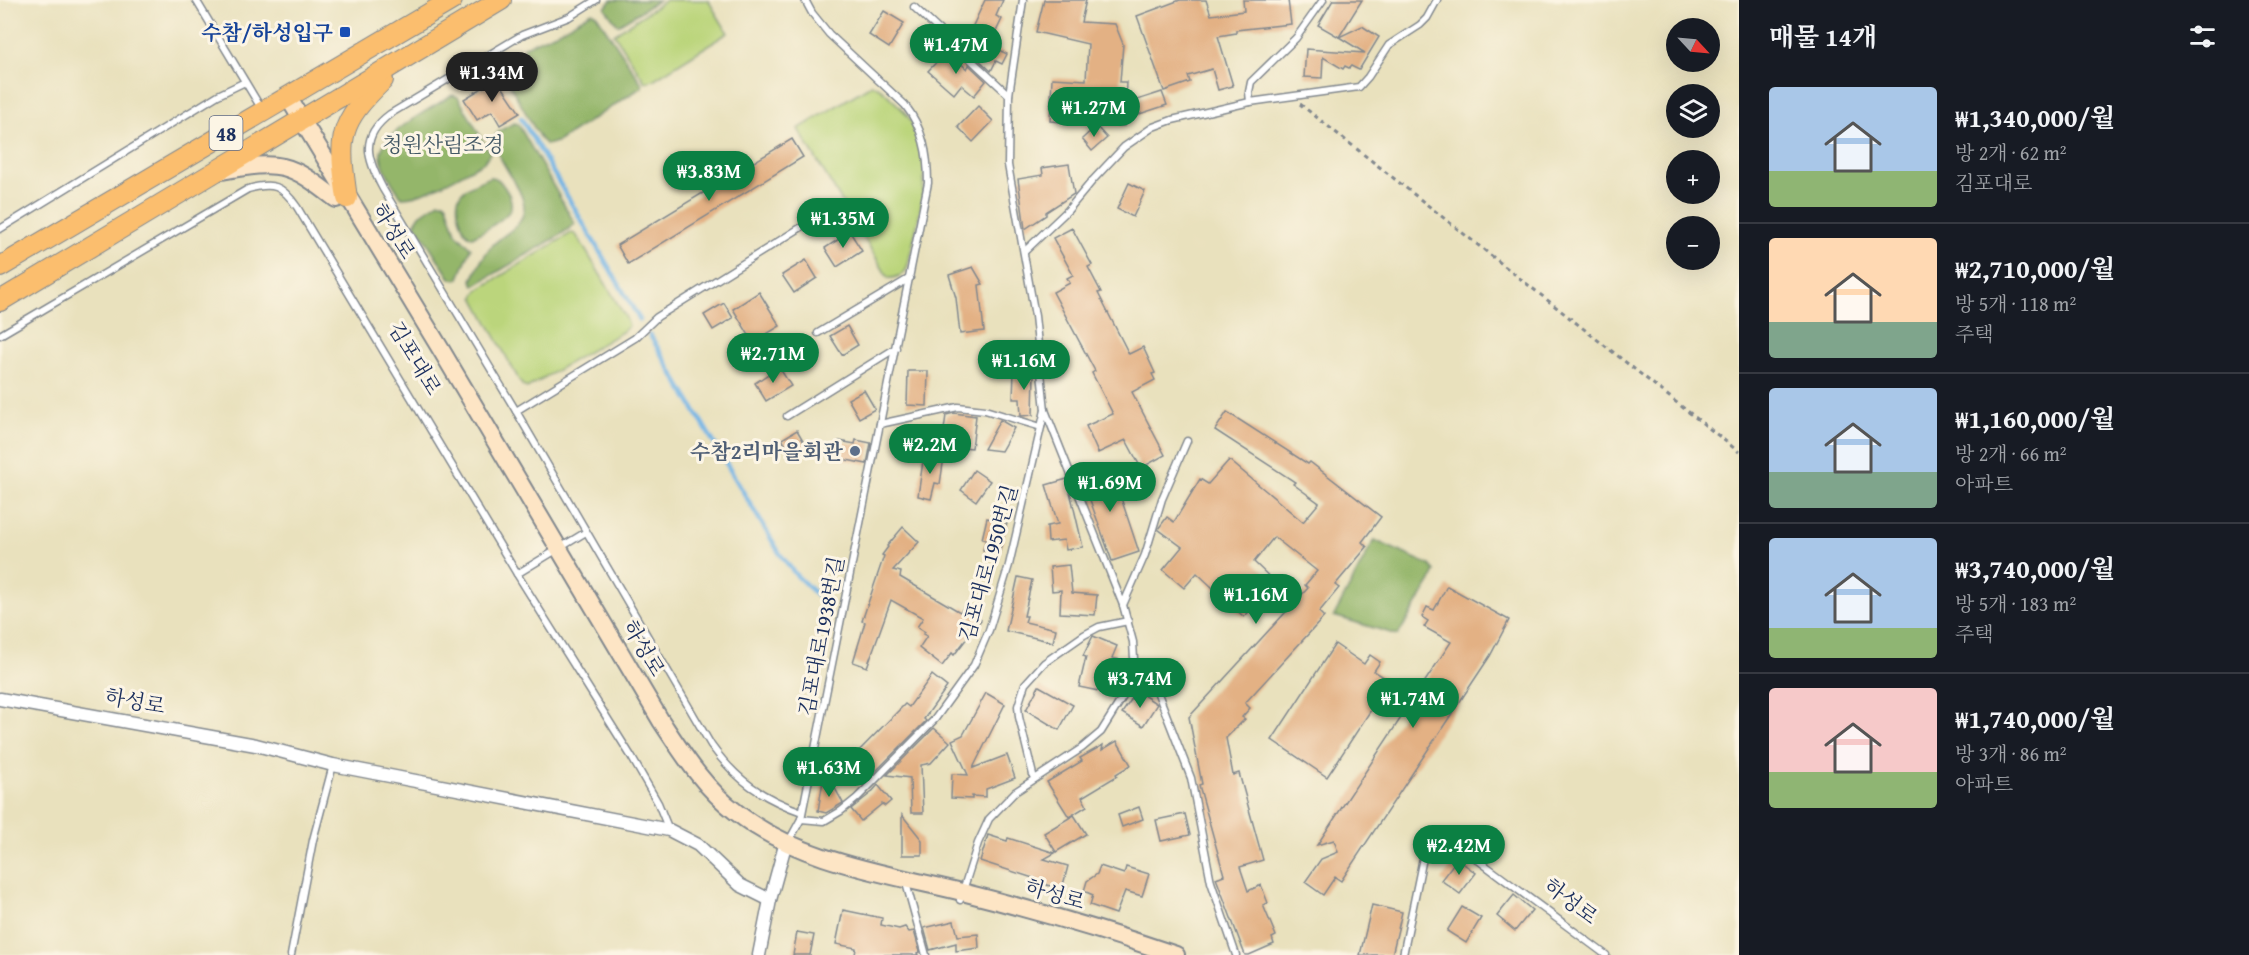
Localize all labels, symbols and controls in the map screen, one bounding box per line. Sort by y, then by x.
place label: 수참/하성입구 [201,17,333,48]
text: 매물 14개 [1769,17,1877,56]
north arrow [1666,18,1720,72]
map controls [1666,18,1720,270]
icon: filters [2186,20,2219,53]
pin: ₩1.47M [907,24,1005,75]
marker: 수참/하성입구 [338,25,352,39]
text: ₩1.47M [924,29,988,58]
pin: ₩1.34M [443,52,541,103]
text: ₩1.34M [460,57,524,86]
button: layers [1666,84,1720,138]
pin: ₩1.27M [1045,87,1143,138]
text: ₩1.27M [1062,92,1126,121]
text: ₩1,340,000/월 [1955,98,2115,137]
icon: home [1817,111,1889,183]
road number: 48 [210,116,242,150]
park label: 청원산림조경 [382,129,504,160]
text: 방 2개 · 62 m² [1955,138,2067,167]
button: + [1666,150,1720,204]
pin: ₩3.83M [660,151,758,202]
text: ₩3.83M [677,156,741,185]
text: 김포대로 [1955,168,2032,197]
street label: 하성로 [365,197,423,265]
pin: ₩1.35M [794,198,892,249]
text: ₩1.35M [811,203,875,232]
button: − [1666,216,1720,270]
text: ₩2,710,000/월 [1955,249,2115,288]
icon: home [1817,262,1889,334]
text: 방 5개 · 118 m² [1955,289,2076,318]
street label: 김포대로 [381,315,449,401]
text: 주택 [1955,319,1994,348]
pin: ₩2.71M [724,333,822,384]
text: ₩2.71M [741,338,805,367]
pin: ₩1.16M [975,340,1073,391]
text: ₩1.16M [992,345,1056,374]
text: ₩1,160,000/월 [1955,399,2115,438]
icon: home [1817,412,1889,484]
pin: ₩2.2M [888,424,972,475]
text: ₩2.2M [903,429,957,458]
place label: 수참2리마을회관 [690,436,844,467]
text: 방 2개 · 66 m² [1955,439,2067,468]
marker: 수참2리마을회관 [848,444,862,458]
pin: ₩1.69M [1061,462,1159,513]
text: ₩1.69M [1078,467,1142,496]
text: 아파트 [1955,469,2013,498]
street label: 김포대로1950번길 [951,481,1025,645]
text: ₩3,740,000/월 [1955,549,2115,588]
street label: 김포대로1938번길 [790,553,852,719]
icon: home [1817,562,1889,634]
pin: ₩1.16M [1207,574,1305,625]
text: ₩1.16M [1224,579,1288,608]
text: 방 5개 · 183 m² [1955,589,2076,618]
street label: 하성로 [615,614,673,682]
text: 주택 [1955,619,1994,648]
pin: ₩3.74M [1091,658,1189,709]
text: ₩3.74M [1108,663,1172,692]
pin: ₩1.74M [1364,678,1462,729]
street label: 하성로 [102,680,168,722]
text: ₩1.74M [1381,683,1445,712]
text: ₩1,740,000/월 [1955,699,2115,738]
icon: home [1817,712,1889,784]
text: 방 3개 · 86 m² [1955,739,2067,768]
pin: ₩1.63M [780,747,878,798]
text: ₩1.63M [797,752,861,781]
text: 아파트 [1955,769,2013,798]
pin: ₩2.42M [1410,825,1508,876]
text: ₩2.42M [1427,830,1491,859]
street label: 하성로 [1537,870,1605,932]
street label: 하성로 [1021,871,1089,917]

